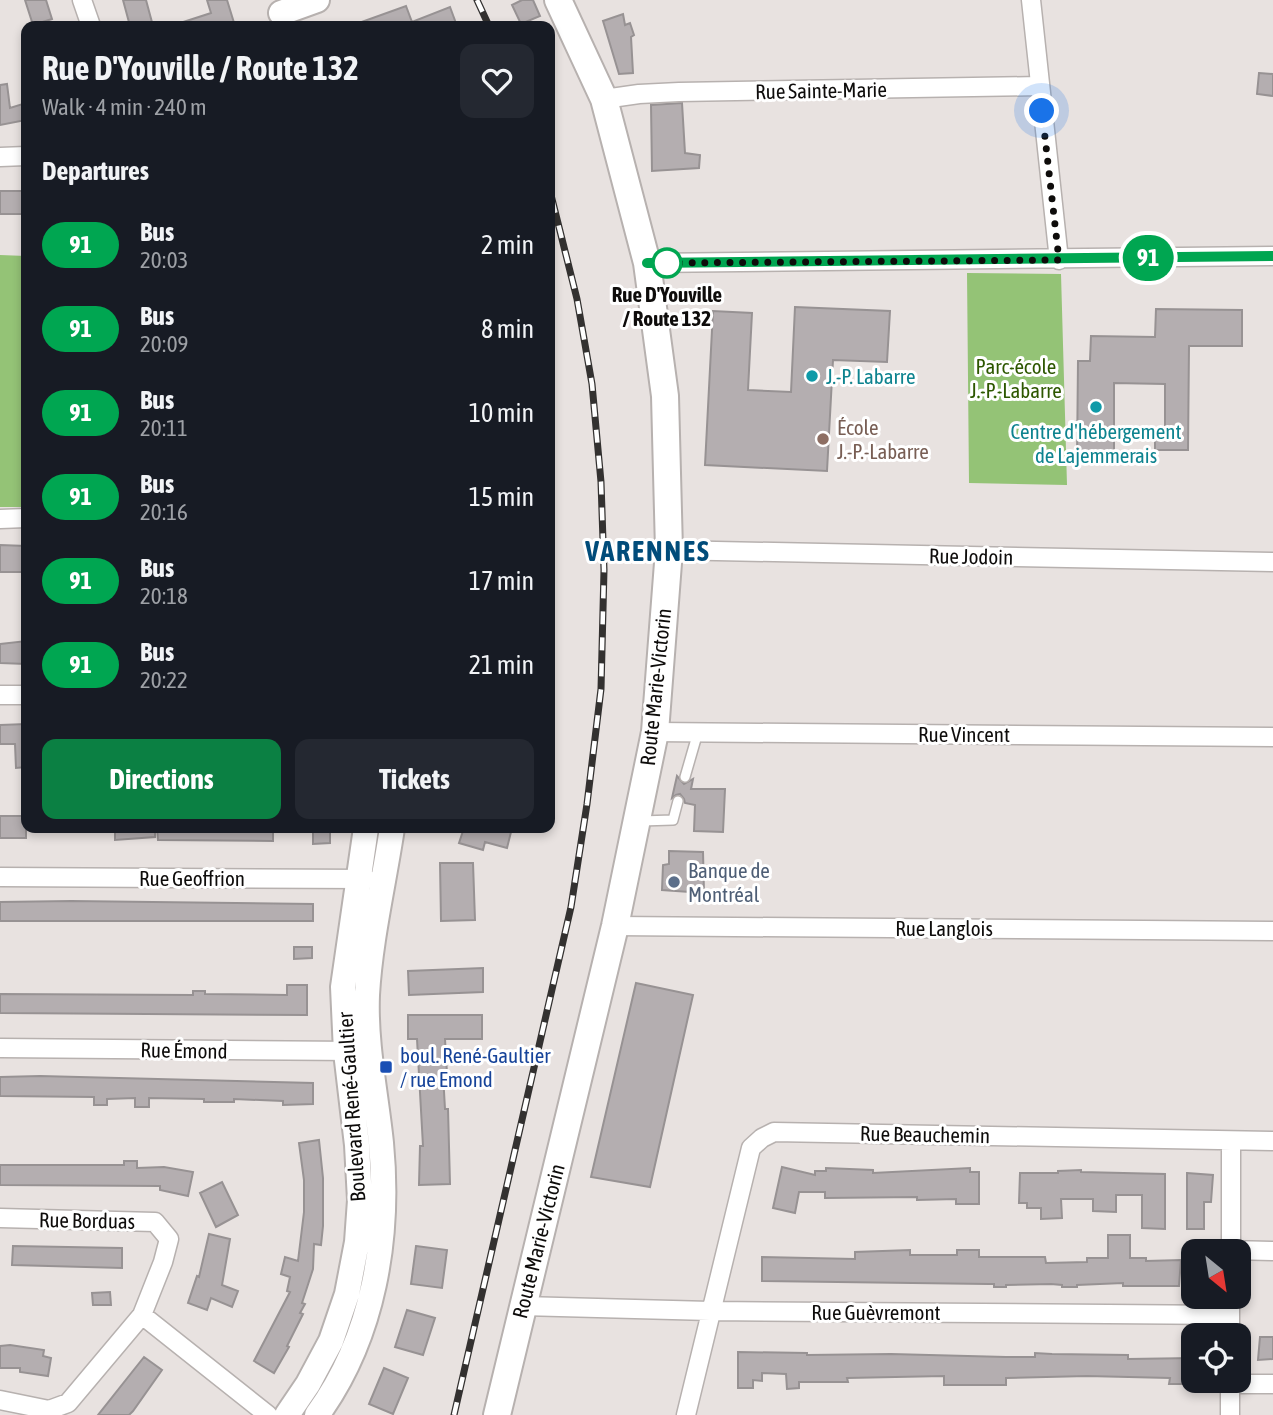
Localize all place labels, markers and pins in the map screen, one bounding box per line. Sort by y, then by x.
marker: Rue D'Youville / Route 132 [652,248,682,278]
place label: Rue D'Youville / Route 132 [612,282,722,330]
place label: J.-P. Labarre [826,364,915,388]
marker: J.-P. Labarre [804,368,820,384]
marker: Centre d'hébergement de Lajemmerais [1088,399,1104,415]
place label: École J.-P.-Labarre [837,415,929,463]
place label: Centre d'hébergement de Lajemmerais [1010,419,1182,467]
marker: École J.-P.-Labarre [815,431,831,447]
place label: Banque de Montréal [688,858,770,906]
marker: Banque de Montréal [666,874,682,890]
place label: boul. René-Gaultier / rue Emond [400,1043,551,1091]
marker: boul. René-Gaultier / rue Emond [378,1059,394,1075]

